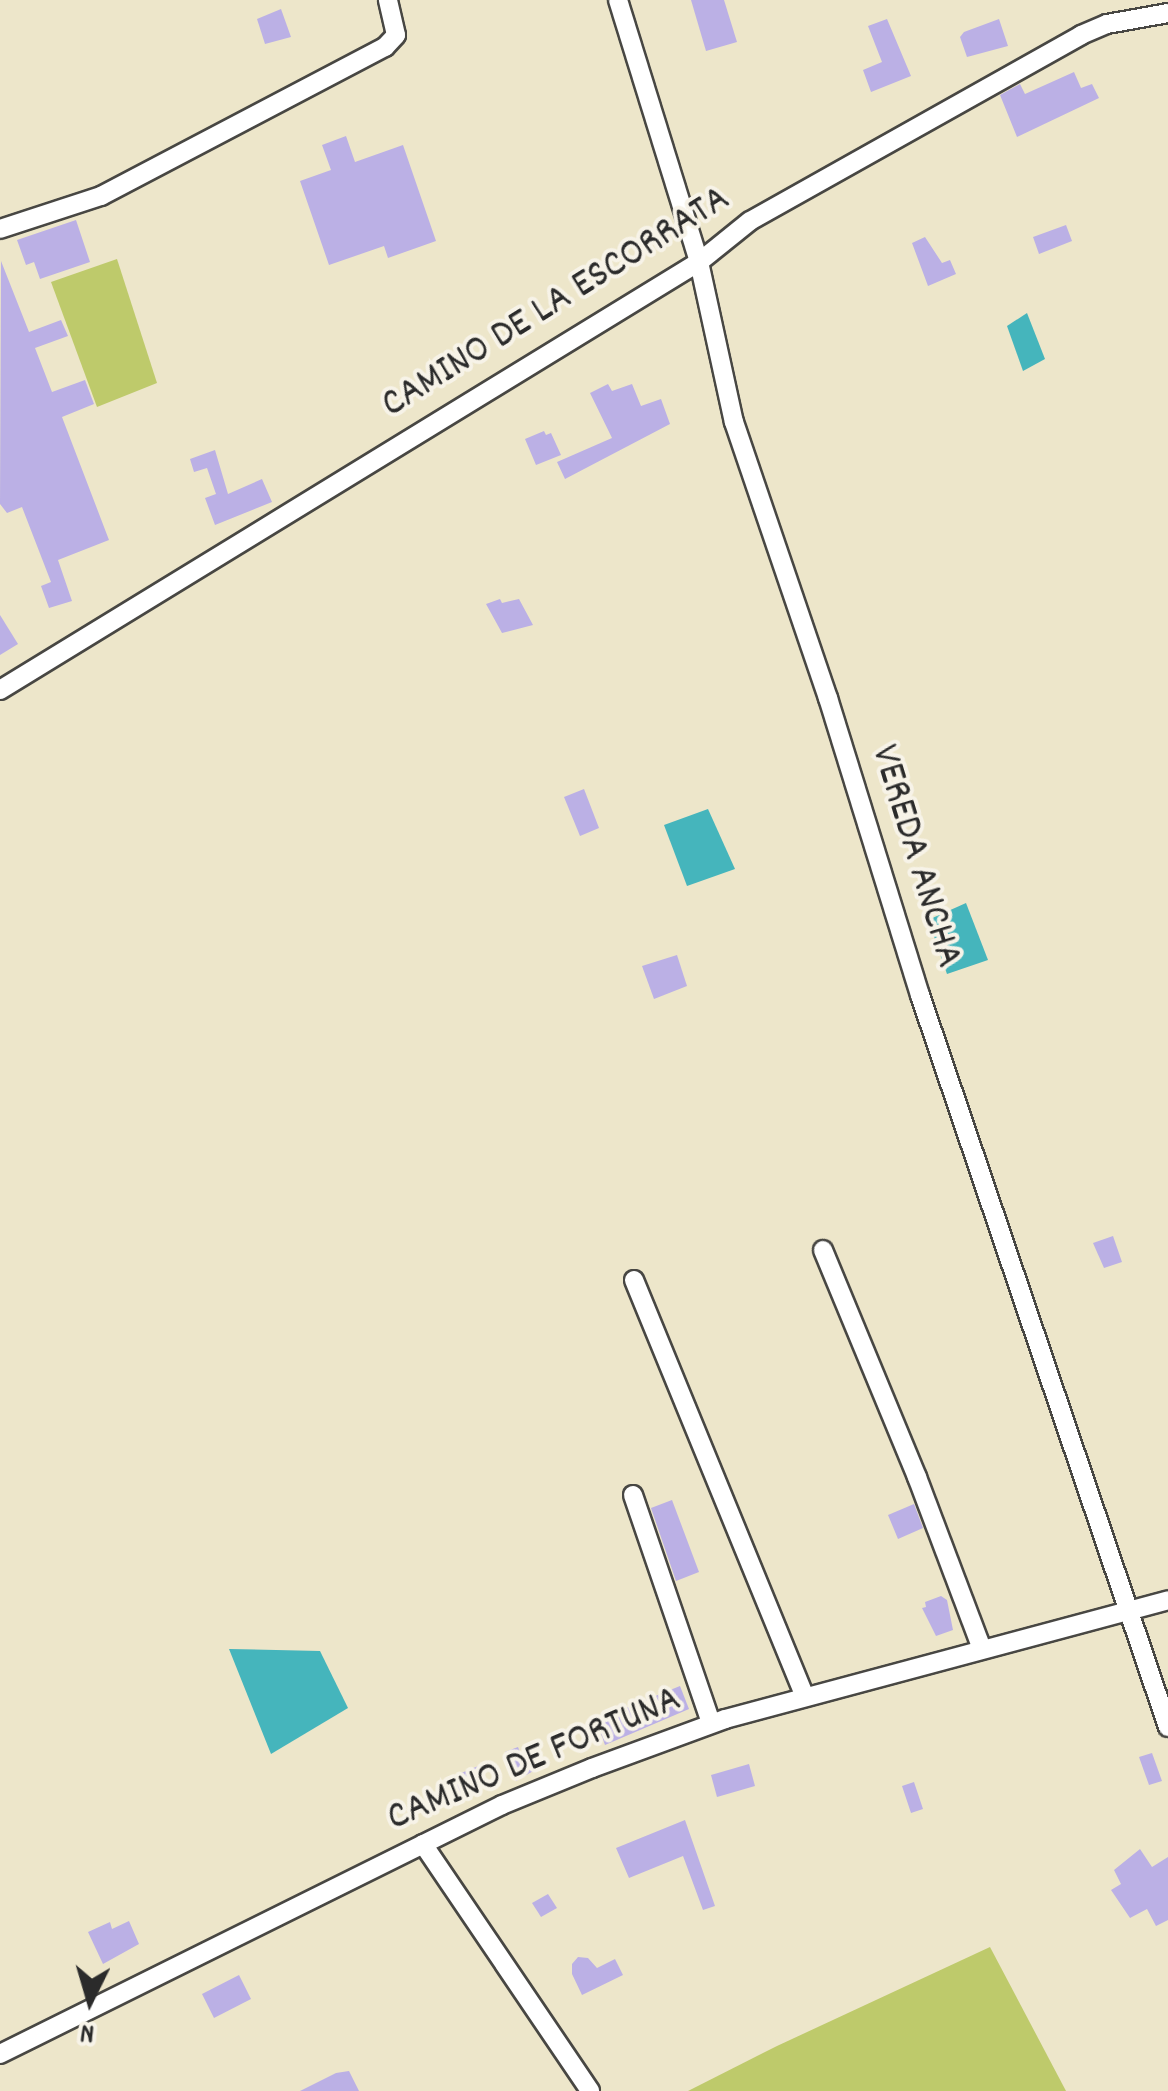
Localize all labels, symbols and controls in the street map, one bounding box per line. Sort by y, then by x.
street label: CAMINO DE LA ESCORRATA [374,177,740,431]
street label: VEREDA ANCHA [857,740,971,974]
street label: CAMINO DE FORTUNA [381,1677,689,1845]
north arrow [40,1951,140,2051]
text: N [79,2010,96,2051]

